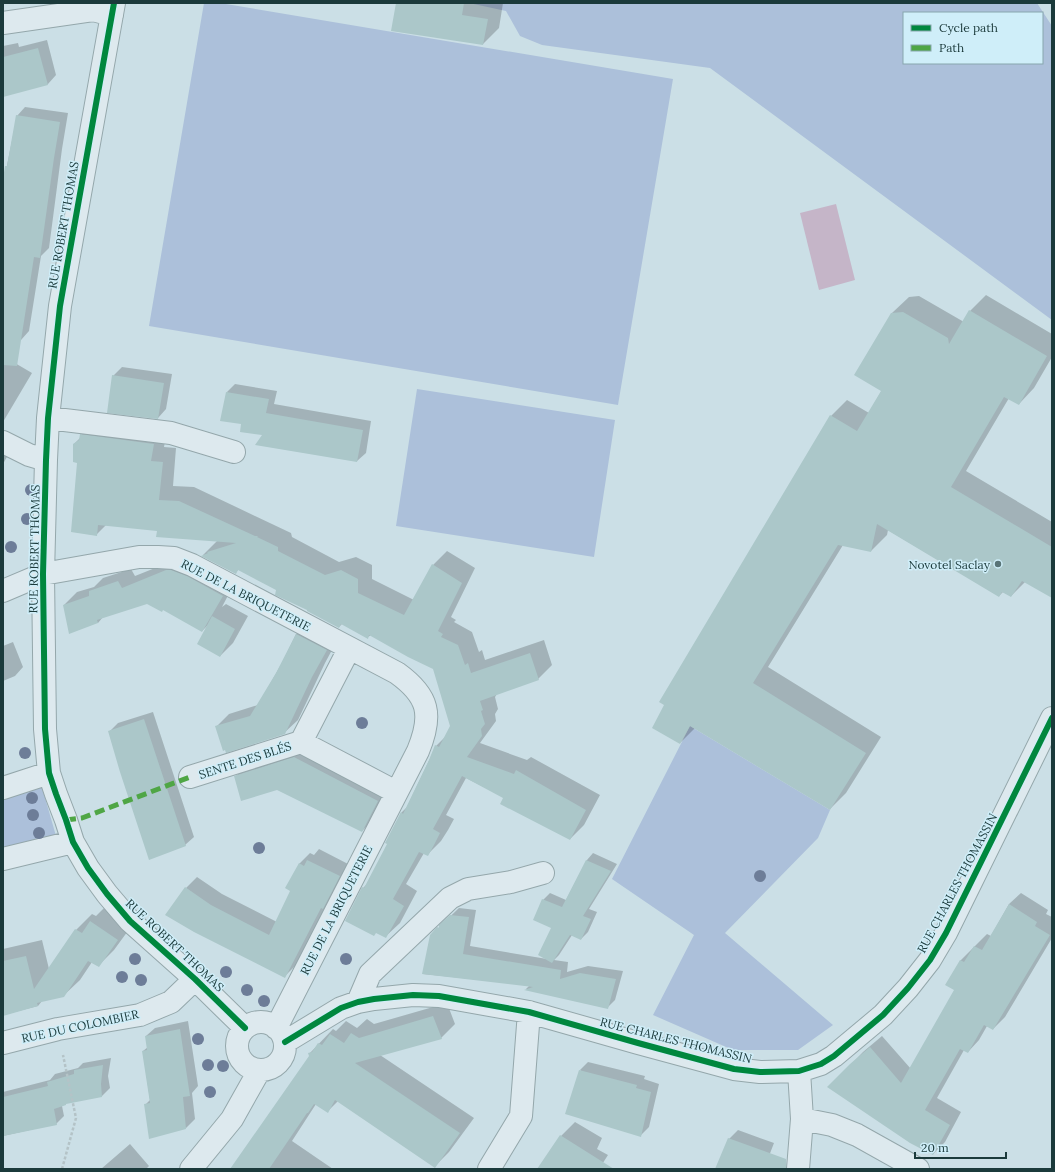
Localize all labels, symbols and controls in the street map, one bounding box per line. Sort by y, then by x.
legend [903,12,1043,64]
text: Cycle path [939,20,998,35]
text: Path [939,40,964,55]
street label: RUE ROBERT THOMAS [44,160,82,290]
street label: RUE ROBERT THOMAS [25,484,43,614]
street label: RUE DE LA BRIQUETERIE [179,556,313,634]
place label: Novotel Saclay [908,557,991,572]
marker: Novotel Saclay [993,559,1003,569]
street label: SENTE DES BLÉS [197,738,293,782]
street label: RUE CHARLES THOMASSIN [914,811,1000,955]
street label: RUE DE LA BRIQUETERIE [297,843,375,977]
street label: RUE ROBERT THOMAS [123,896,227,995]
street label: RUE DU COLOMBIER [20,1006,140,1046]
street label: RUE CHARLES THOMASSIN [599,1014,753,1066]
scale bar [915,1134,1006,1160]
text: 20 m [921,1140,949,1155]

